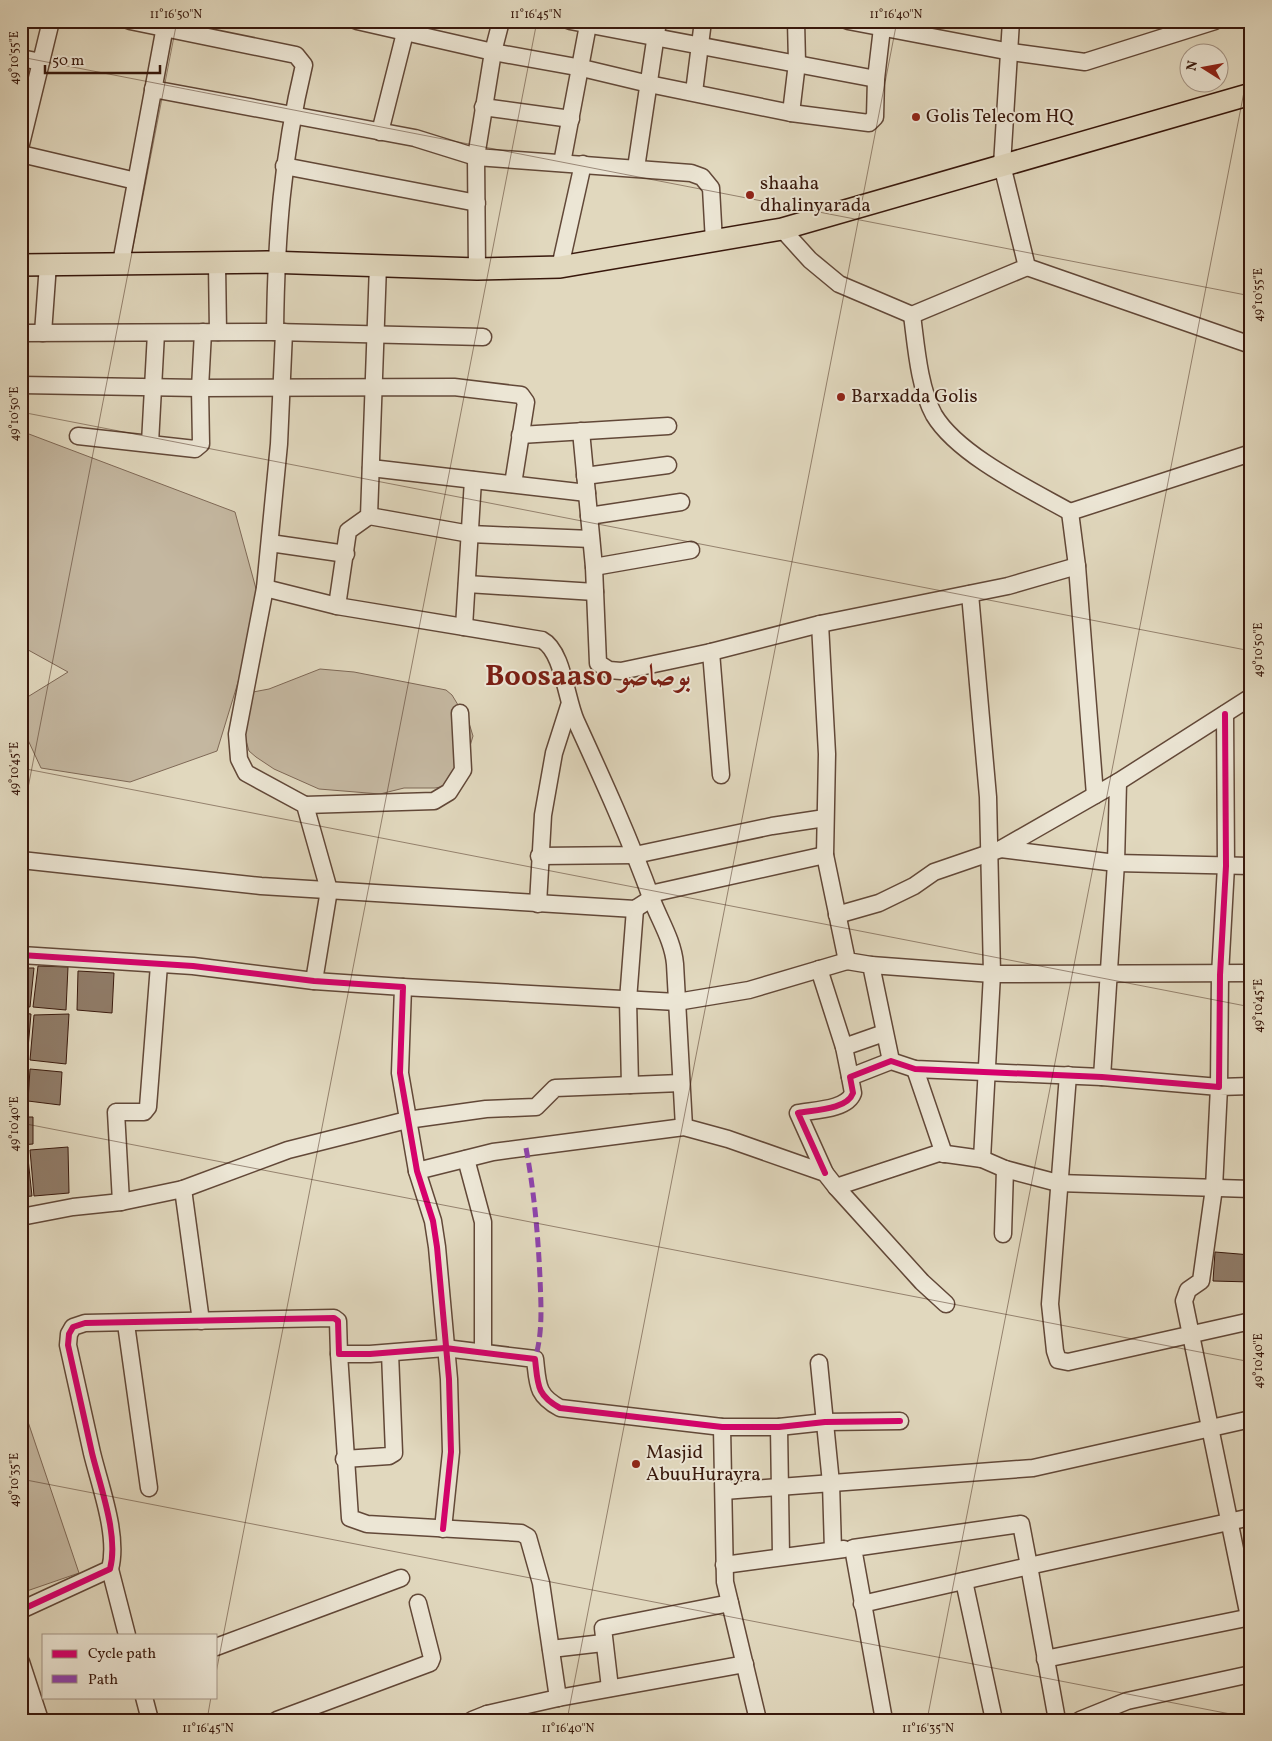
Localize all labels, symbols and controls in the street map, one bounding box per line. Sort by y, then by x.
text: 11°16'50"N [150,7,202,23]
text: 11°16'45"N [510,7,562,23]
text: 11°16'40"N [870,7,923,23]
text: 49°10'55"E [7,31,23,85]
scale bar [45,42,160,74]
north arrow [1180,42,1230,92]
text: 50 m [52,51,84,72]
text: N [1182,59,1203,73]
place label: Golis Telecom HQ [926,104,1075,130]
marker: Golis Telecom HQ [910,111,922,123]
place label: shaaha dhalinyarada [760,171,871,219]
marker: shaaha dhalinyarada [744,189,756,201]
text: 49°10'55"E [1251,268,1267,322]
place label: Barxadda Golis [851,384,978,410]
text: 49°10'50"E [7,386,23,442]
marker: Barxadda Golis [835,391,847,403]
text: 49°10'50"E [1251,622,1267,678]
district label: Boosaaso بوصاصو [485,657,691,698]
text: 49°10'45"E [7,742,23,796]
text: 49°10'45"E [1251,979,1267,1033]
text: 49°10'40"E [7,1096,23,1152]
text: 49°10'40"E [1251,1333,1267,1389]
place label: Masjid AbuuHurayra [646,1440,761,1488]
text: 49°10'35"E [7,1453,23,1507]
marker: Masjid AbuuHurayra [630,1458,642,1470]
legend [42,1634,218,1698]
text: Cycle path [88,1644,156,1665]
text: Path [88,1670,118,1691]
text: 11°16'45"N [182,1721,234,1737]
text: 11°16'40"N [542,1721,595,1737]
text: 11°16'35"N [902,1721,954,1737]

